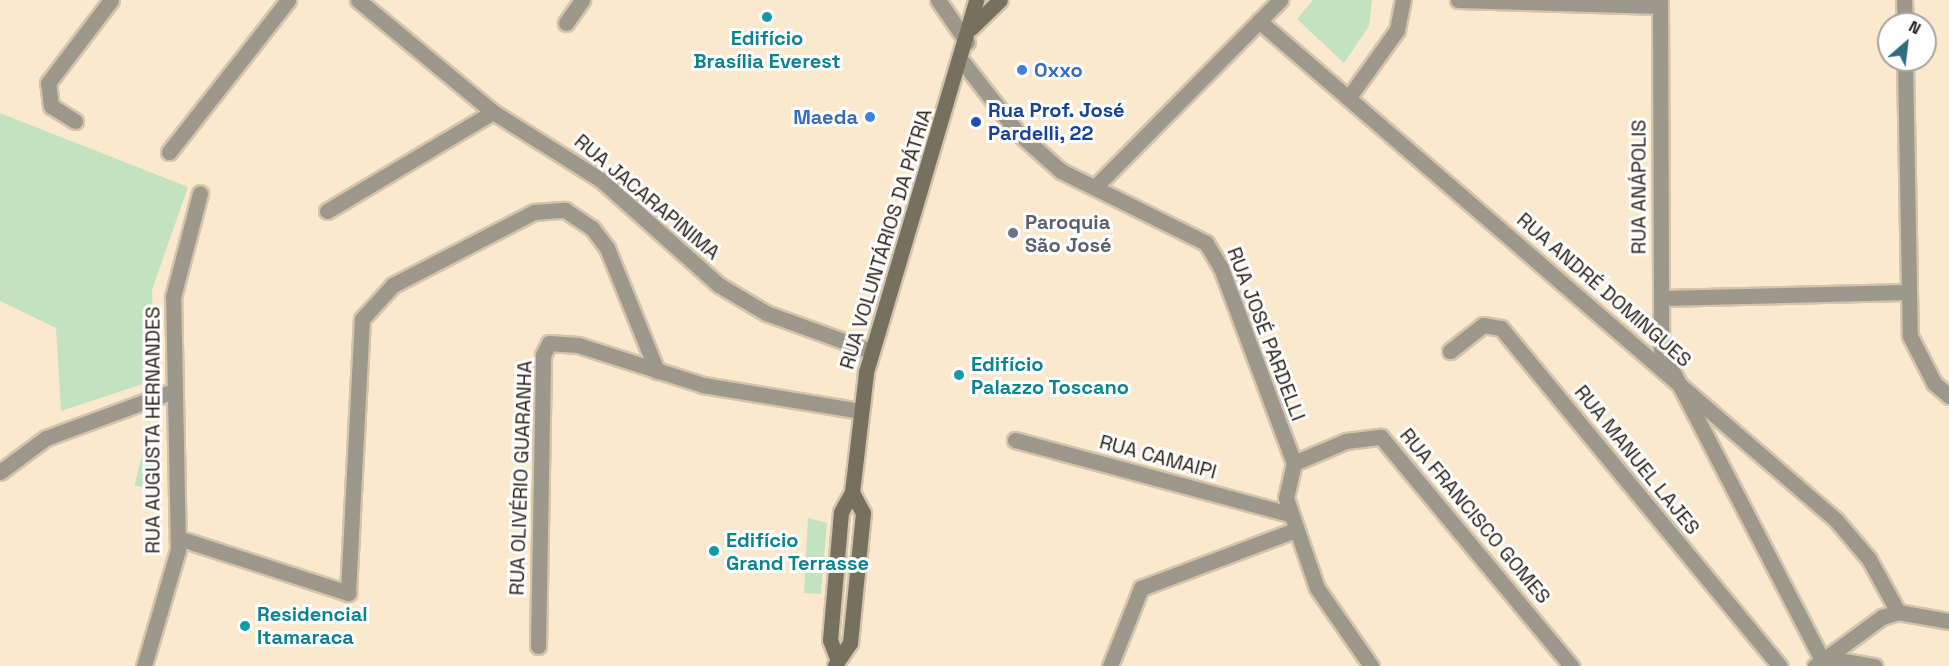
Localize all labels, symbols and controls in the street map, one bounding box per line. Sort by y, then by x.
marker: Edifício Brasília Everest [760,10,774,24]
north arrow [1877,12,1937,72]
text: N [1905,16,1924,39]
place label: Edifício Brasília Everest [693,27,841,74]
place label: Oxxo [1034,58,1083,82]
marker: Oxxo [1015,63,1029,77]
place label: Rua Prof. José Pardelli, 22 [988,98,1125,145]
place label: Maeda [793,105,858,129]
street label: RUA VOLUNTÁRIOS DA PÁTRIA [835,106,937,372]
marker: Maeda [863,110,877,124]
marker: Rua Prof. José Pardelli, 22 [969,115,983,129]
street label: RUA ANÁPOLIS [1627,119,1651,255]
street label: RUA JACARAPINIMA [569,129,725,265]
street label: RUA ANDRÉ DOMINGUES [1512,208,1696,372]
place label: Paroquia São José [1025,210,1111,257]
marker: Paroquia São José [1006,226,1020,240]
street label: RUA JOSÉ PARDELLI [1222,244,1310,424]
street label: RUA AUGUSTA HERNANDES [141,306,165,554]
place label: Edifício Palazzo Toscano [971,352,1130,399]
street label: RUA OLIVÉRIO GUARANHA [505,360,537,596]
marker: Edifício Palazzo Toscano [952,368,966,382]
street label: RUA MANUEL LAJES [1569,380,1705,540]
street label: RUA FRANCISCO GOMES [1395,423,1555,609]
street label: RUA CAMAIPI [1097,430,1219,484]
place label: Edifício Grand Terrasse [726,528,870,575]
marker: Edifício Grand Terrasse [707,544,721,558]
place label: Residencial Itamaraca [257,602,368,649]
marker: Residencial Itamaraca [238,619,252,633]

